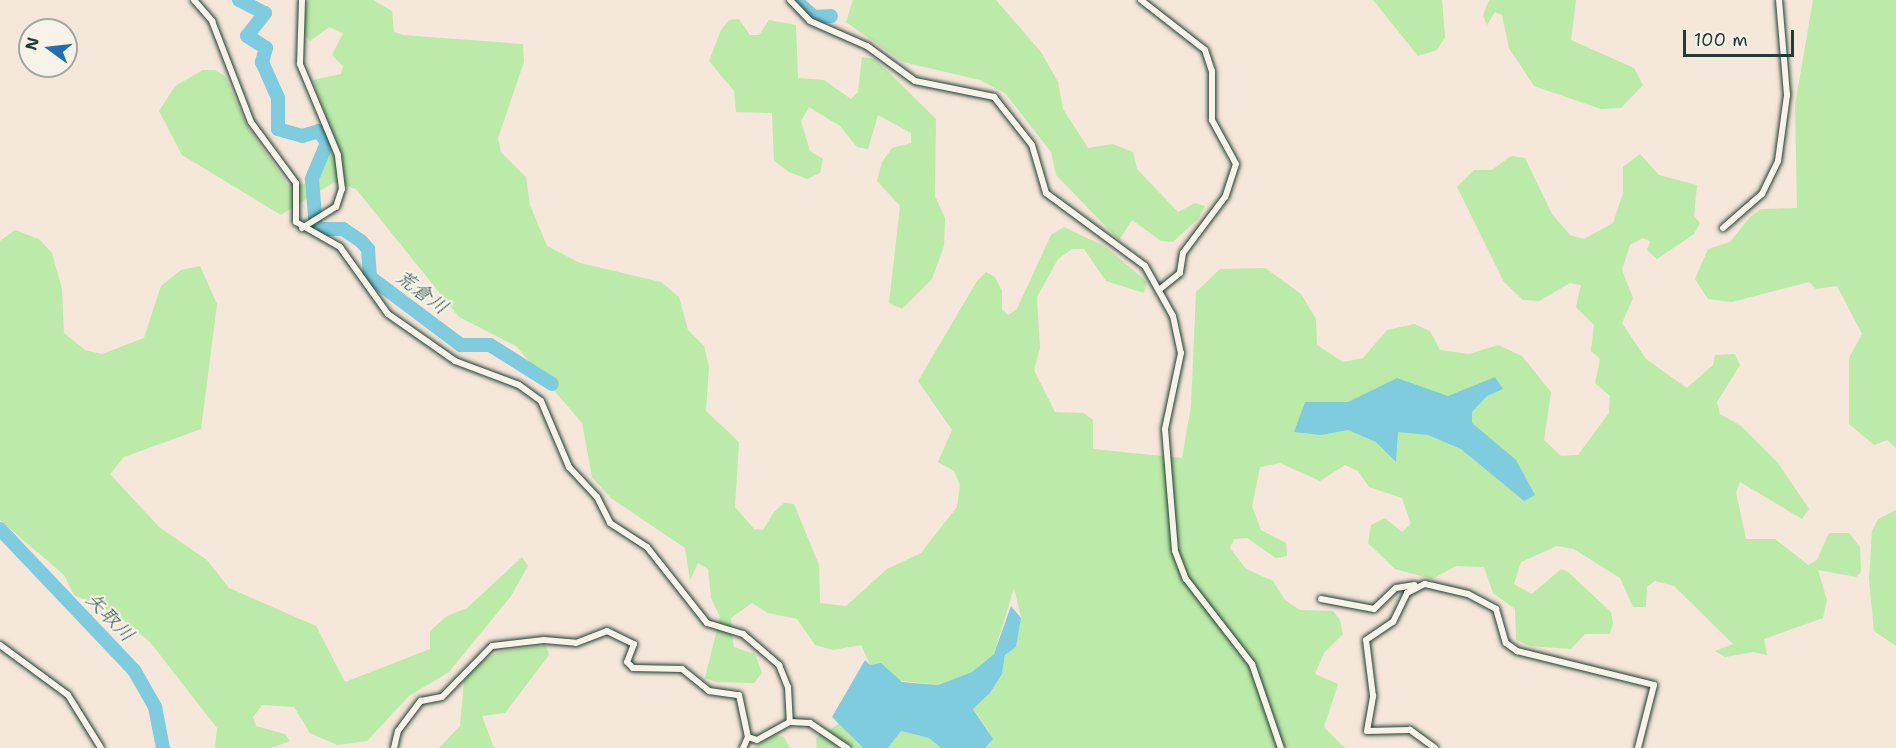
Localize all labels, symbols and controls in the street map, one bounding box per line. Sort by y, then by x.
north arrow [18,18,78,78]
scale bar [1686,18,1797,56]
text: 100 m [1694,28,1748,52]
text: N [20,35,44,53]
water label: 荒倉川 [391,264,453,320]
water label: 矢取川 [81,587,139,647]

